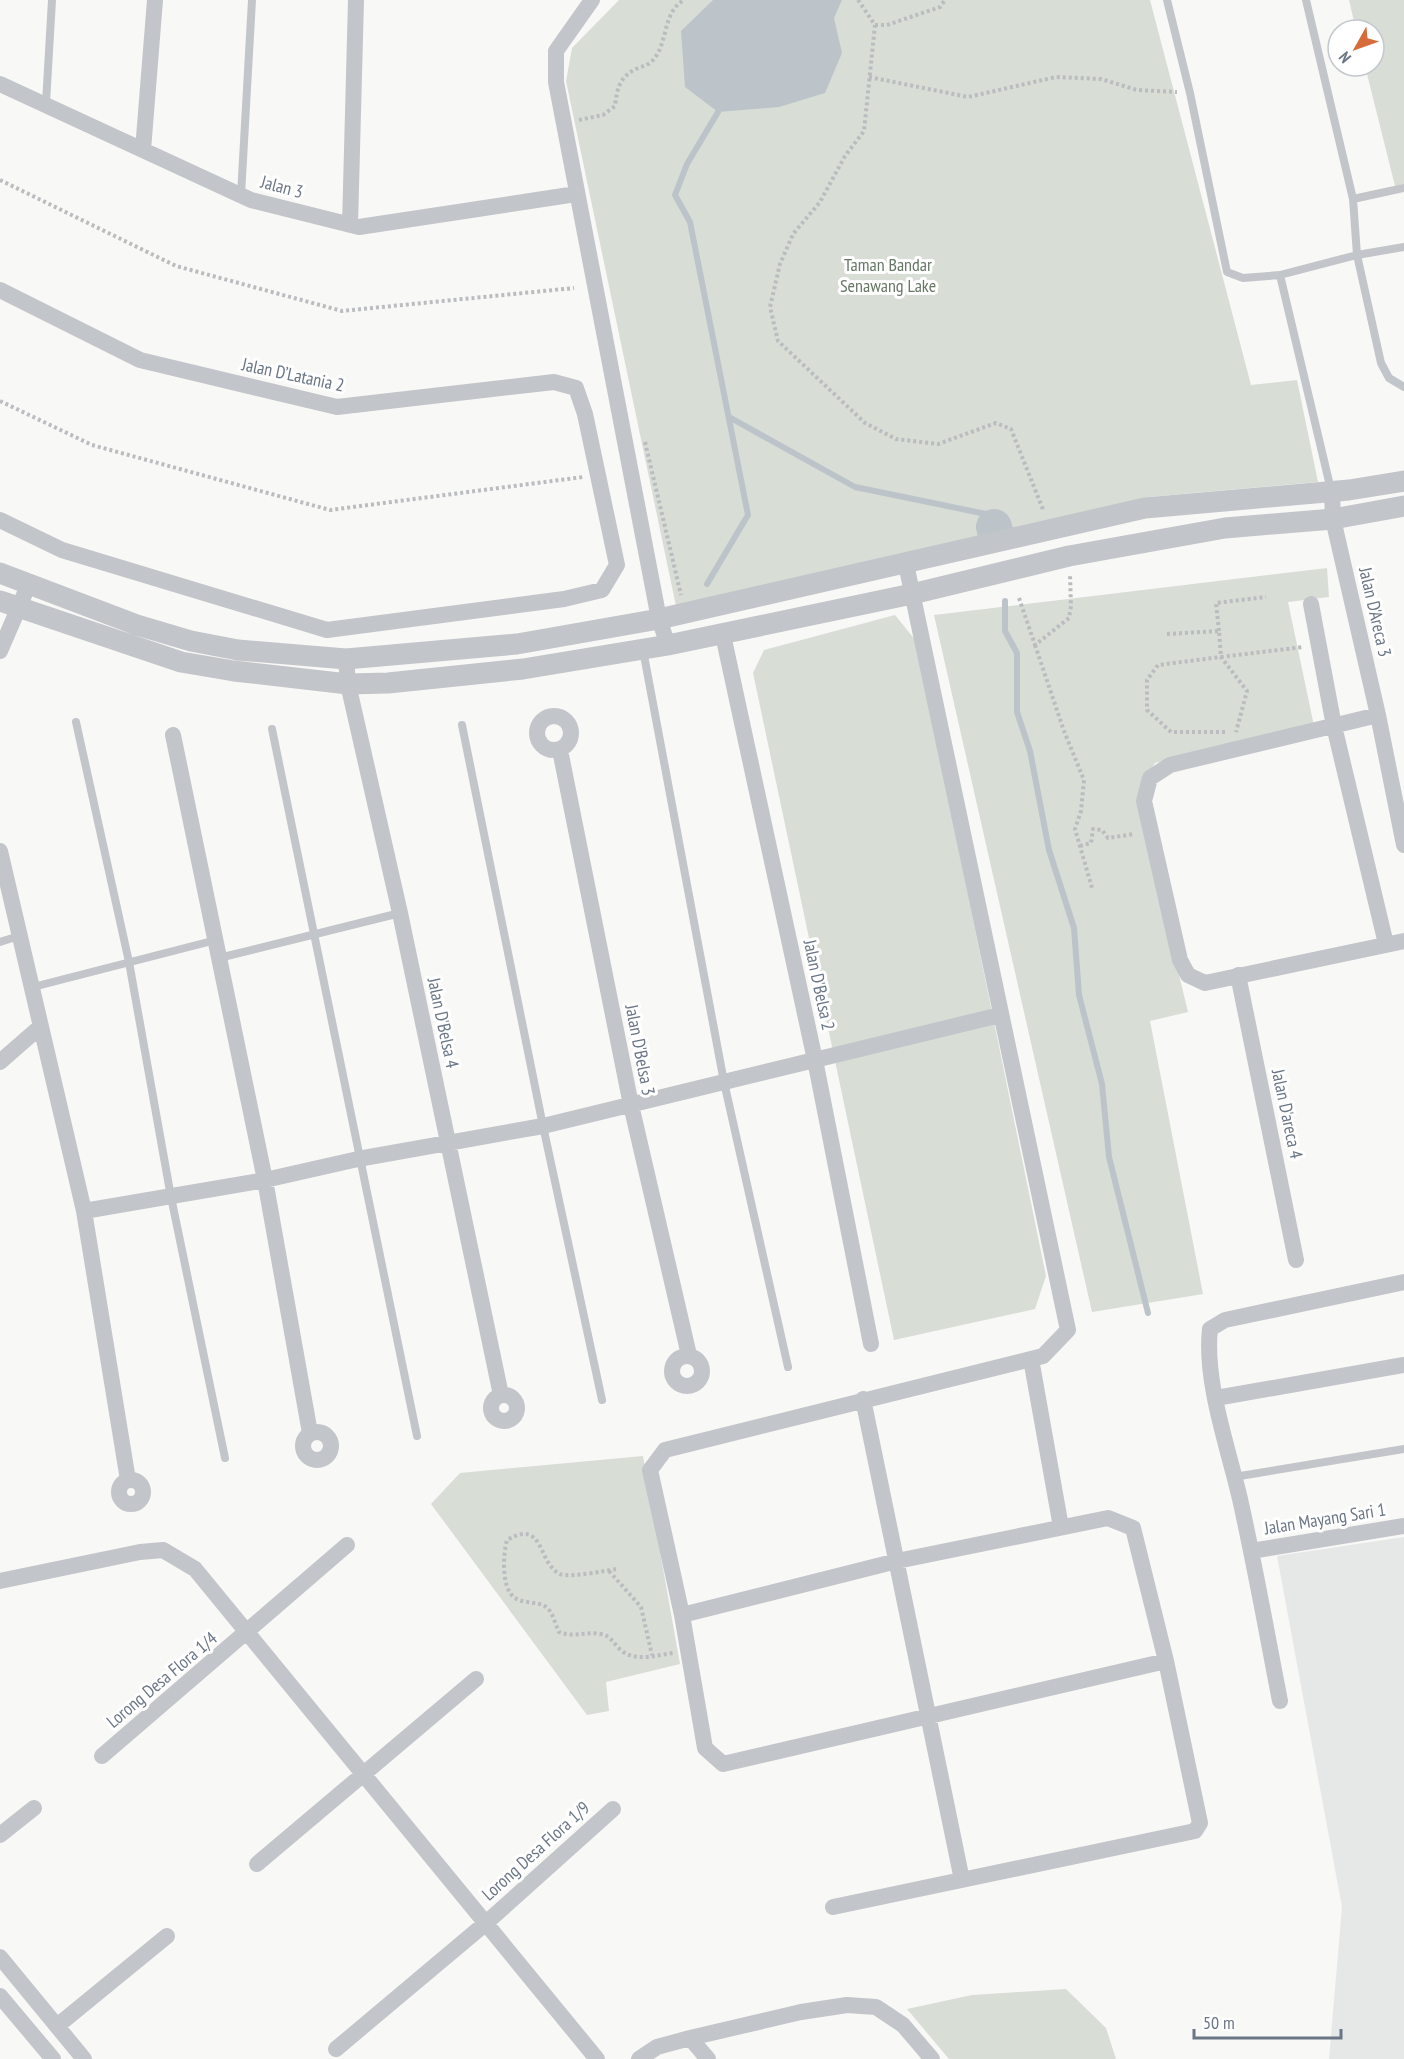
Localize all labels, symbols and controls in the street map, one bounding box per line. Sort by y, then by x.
north arrow [1326,18,1386,78]
text: N [1334,48,1355,67]
street label: Jalan 3 [258,170,306,203]
park label: Taman Bandar Senawang Lake [840,253,936,297]
street label: Jalan D’Latania 2 [239,352,346,397]
street label: Jalan D'Areca 3 [1354,564,1397,659]
street label: Jalan D'Belsa 2 [798,936,840,1032]
street label: Jalan D'Belsa 4 [422,974,464,1070]
street label: Jalan D'Belsa 3 [620,1002,661,1097]
street label: Jalan D'areca 4 [1267,1066,1308,1161]
street label: Jalan Mayang Sari 1 [1262,1498,1387,1540]
street label: Lorong Desa Flora 1/4 [102,1627,222,1733]
street label: Lorong Desa Flora 1/9 [477,1796,594,1905]
scale bar [1194,2002,1341,2040]
text: 50 m [1203,2011,1235,2034]

